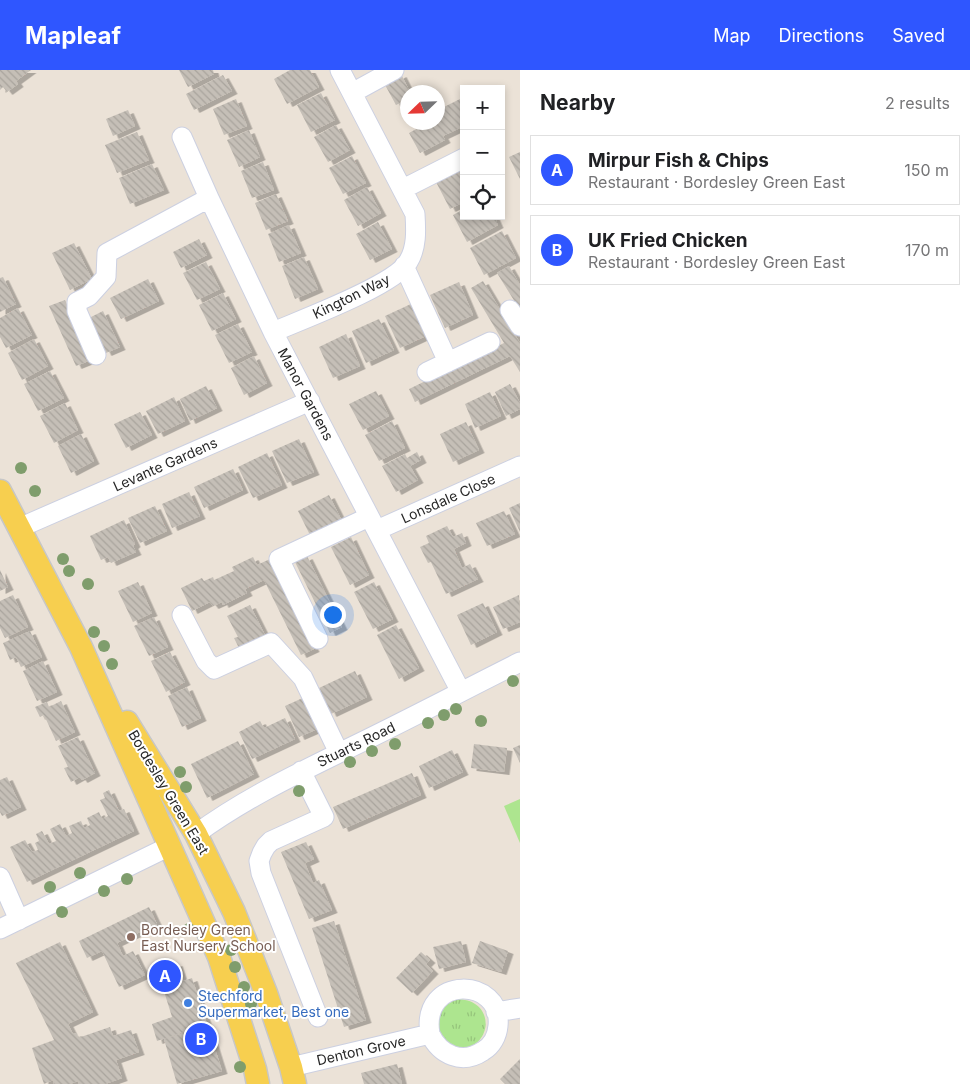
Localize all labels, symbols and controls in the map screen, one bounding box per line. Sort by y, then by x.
text: Mapleaf [25,21,121,50]
text: Map [713,25,751,46]
text: Directions [779,25,864,46]
text: Saved [892,25,945,46]
north arrow [400,85,445,130]
map controls [460,85,505,220]
button: + [460,85,505,130]
text: Nearby [540,90,615,115]
text: 2 results [885,93,950,113]
button: − [460,130,505,175]
text: Mirpur Fish & Chips [588,149,769,172]
text: A [551,160,563,180]
text: 150 m [904,160,949,180]
text: Restaurant · Bordesley Green East [588,172,845,192]
button: locate [460,175,505,220]
text: UK Fried Chicken [588,229,748,252]
text: B [552,240,562,260]
text: 170 m [905,240,949,260]
text: Restaurant · Bordesley Green East [588,252,845,272]
street label: Kington Way [310,270,392,322]
street label: Manor Gardens [275,345,337,443]
street label: Levante Gardens [110,433,220,495]
street label: Lonsdale Close [398,470,498,526]
your location [320,602,346,628]
street label: Stuarts Road [314,718,398,770]
street label: Bordesley Green East [125,727,213,858]
place label: Bordesley Green East Nursery School [141,921,276,954]
marker: Bordesley Green East Nursery School [125,931,137,943]
pin: A [149,957,181,995]
place label: Stechford Supermarket, Best one [198,987,349,1020]
marker: Stechford Supermarket, Best one [182,997,194,1009]
pin: B [185,1020,217,1058]
street label: Denton Grove [315,1031,407,1069]

